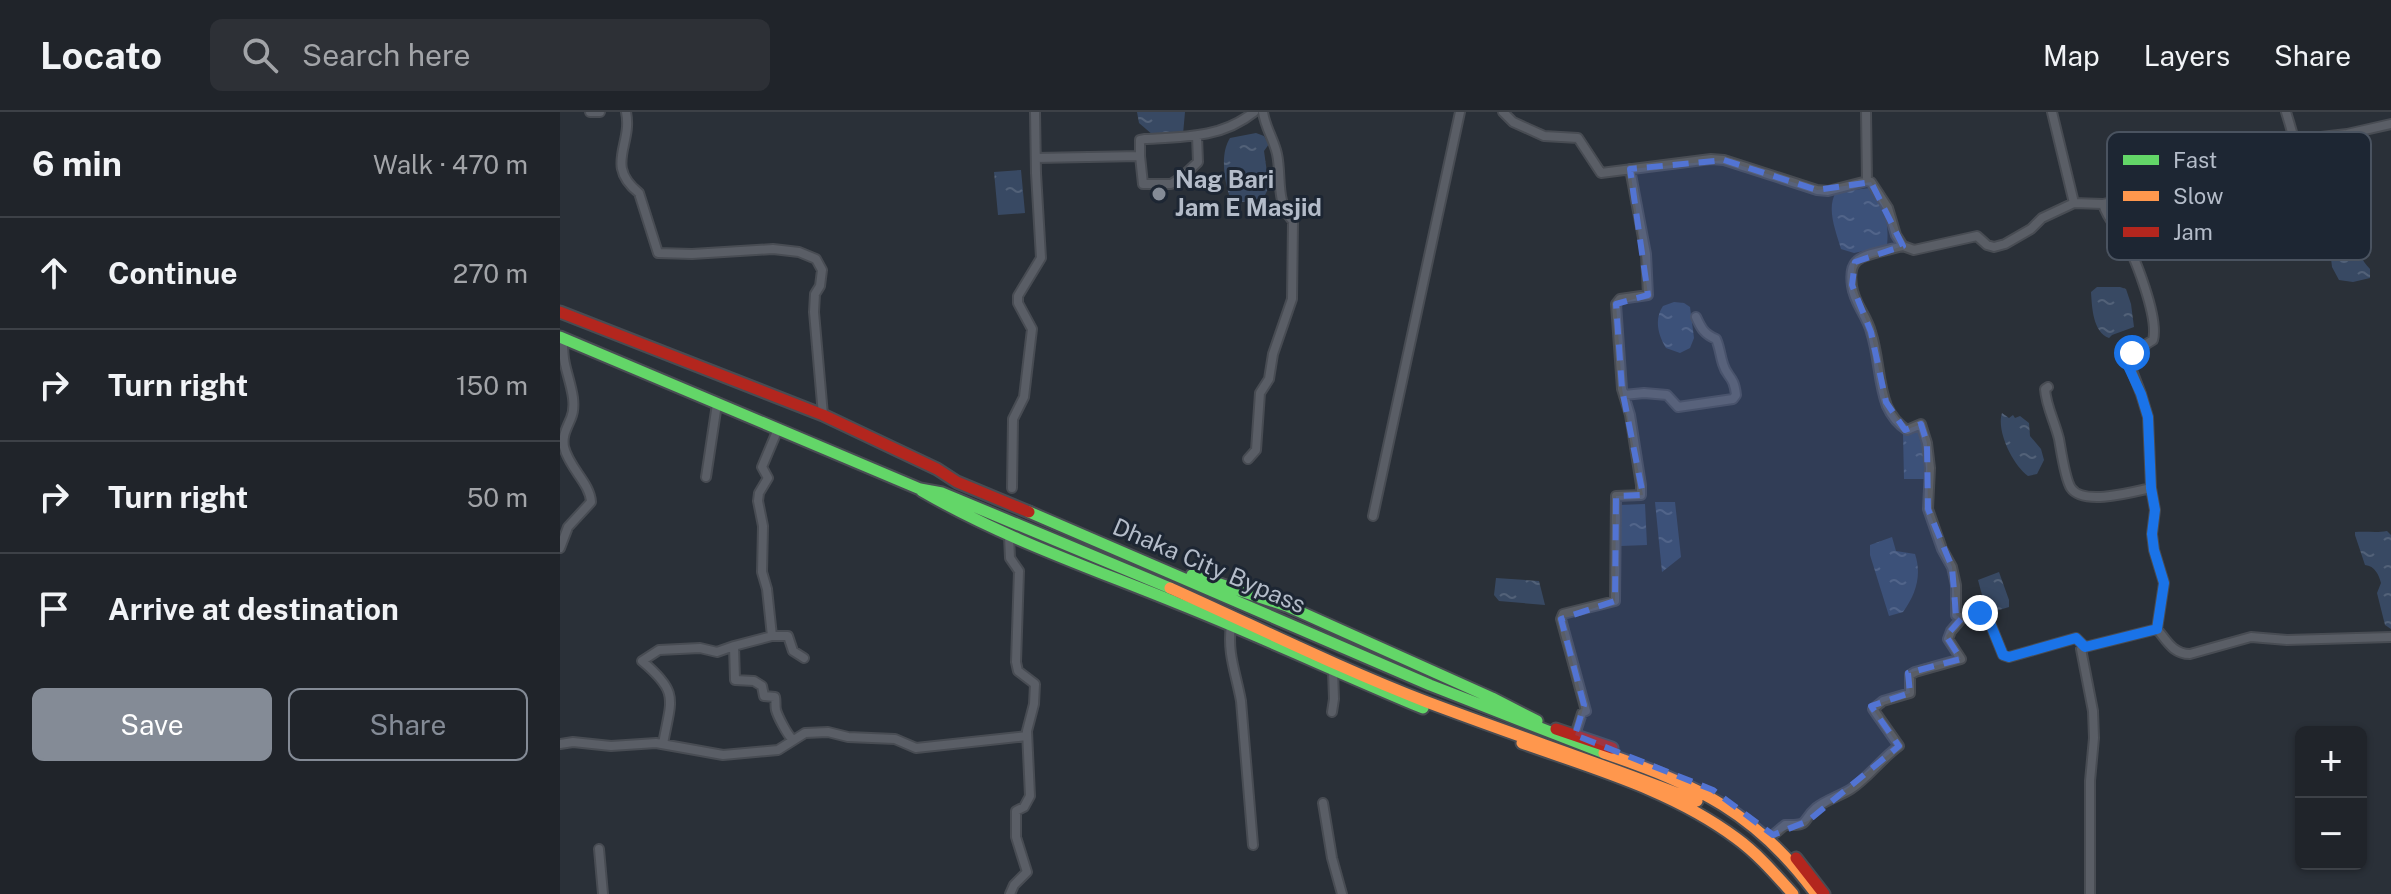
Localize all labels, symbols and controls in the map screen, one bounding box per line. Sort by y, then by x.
search box [210,19,770,91]
text: Locato [40,33,162,78]
icon: search [238,33,282,77]
text: Search here [302,37,470,73]
text: Map [2043,39,2100,72]
text: Layers [2144,39,2230,72]
text: Share [2274,39,2351,72]
legend [2107,132,2371,260]
text: 6 min [32,144,122,184]
text: Fast [2173,147,2217,173]
text: Walk · 470 m [373,149,528,180]
place label: Nag Bari Jam E Masjid [1175,165,1322,221]
text: Slow [2173,183,2223,209]
marker: Nag Bari Jam E Masjid [1150,185,1168,203]
text: Jam [2173,219,2213,245]
icon: ahead [32,251,76,295]
text: Continue [108,255,238,291]
text: 270 m [453,258,528,289]
route start [2114,335,2150,371]
icon: right [32,363,76,407]
text: Turn right [108,367,248,403]
text: 150 m [456,370,528,401]
icon: right [32,475,76,519]
text: Turn right [108,479,248,515]
text: 50 m [467,482,528,513]
street label: Dhaka City Bypass [1109,512,1310,618]
icon: arrive [32,587,76,631]
text: Arrive at destination [108,591,399,627]
route end [1962,595,1998,631]
button: Save [32,688,272,761]
button: Share [288,688,528,761]
map controls [2295,726,2367,870]
button: + [2295,726,2367,798]
button: − [2295,798,2367,870]

